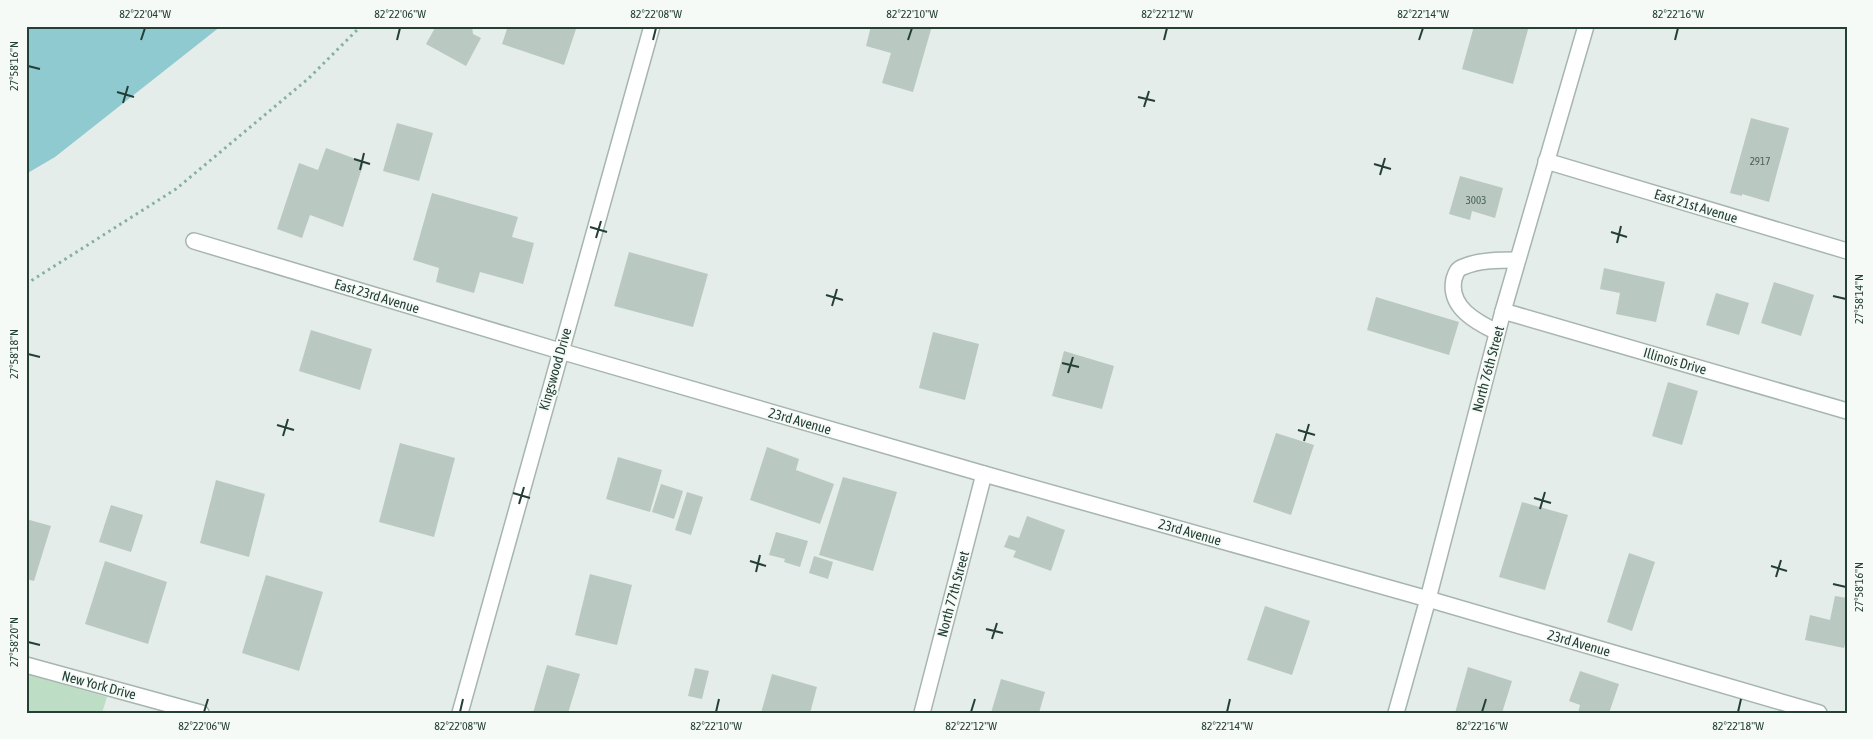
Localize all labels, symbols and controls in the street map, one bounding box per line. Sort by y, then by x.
text: 82°22'04"W [119,7,171,21]
text: 82°22'06"W [374,7,426,21]
text: 82°22'08"W [630,7,682,21]
text: 82°22'10"W [886,7,938,21]
text: 82°22'12"W [1141,7,1193,21]
text: 82°22'14"W [1397,7,1449,21]
text: 82°22'16"W [1652,7,1704,21]
text: 27°58'16"N [7,41,21,91]
house number: 2917 [1750,155,1770,167]
street label: East 21st Avenue [1652,186,1740,226]
house number: 3003 [1466,194,1486,206]
text: 27°58'14"N [1852,274,1866,324]
street label: East 23rd Avenue [333,275,421,317]
street label: North 76th Street [1469,324,1507,414]
street label: Kingswood Drive [536,326,574,412]
text: 27°58'18"N [7,329,21,379]
street label: Illinois Drive [1642,344,1708,378]
street label: 23rd Avenue [767,404,833,438]
street label: 23rd Avenue [1157,515,1223,549]
street label: North 77th Street [934,549,972,639]
text: 27°58'16"N [1852,562,1866,612]
text: 27°58'20"N [7,617,21,667]
street label: 23rd Avenue [1546,626,1612,660]
street label: New York Drive [60,667,138,703]
text: 82°22'06"W [178,719,230,733]
text: 82°22'08"W [434,719,486,733]
text: 82°22'10"W [690,719,742,733]
text: 82°22'12"W [945,719,997,733]
text: 82°22'14"W [1201,719,1253,733]
text: 82°22'16"W [1456,719,1508,733]
text: 82°22'18"W [1712,719,1764,733]

